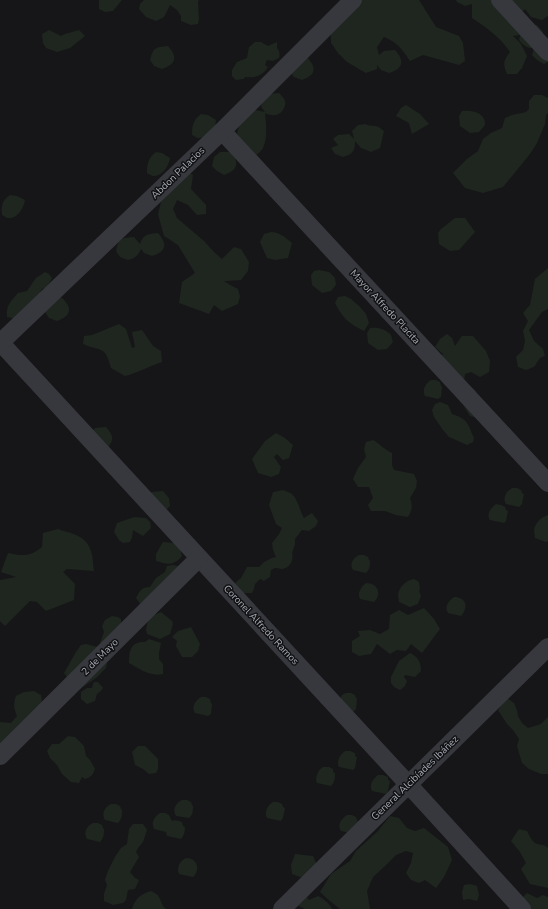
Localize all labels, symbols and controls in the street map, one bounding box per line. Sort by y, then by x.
street label: Abdon Palacios [148,144,208,202]
street label: Mayor Alfredo Placita [347,267,423,347]
street label: Coronel Alfredo Ramos [220,582,302,668]
street label: 2 de Mayo [79,635,122,678]
street label: General Alcibíades Ibáñez [368,732,462,823]

